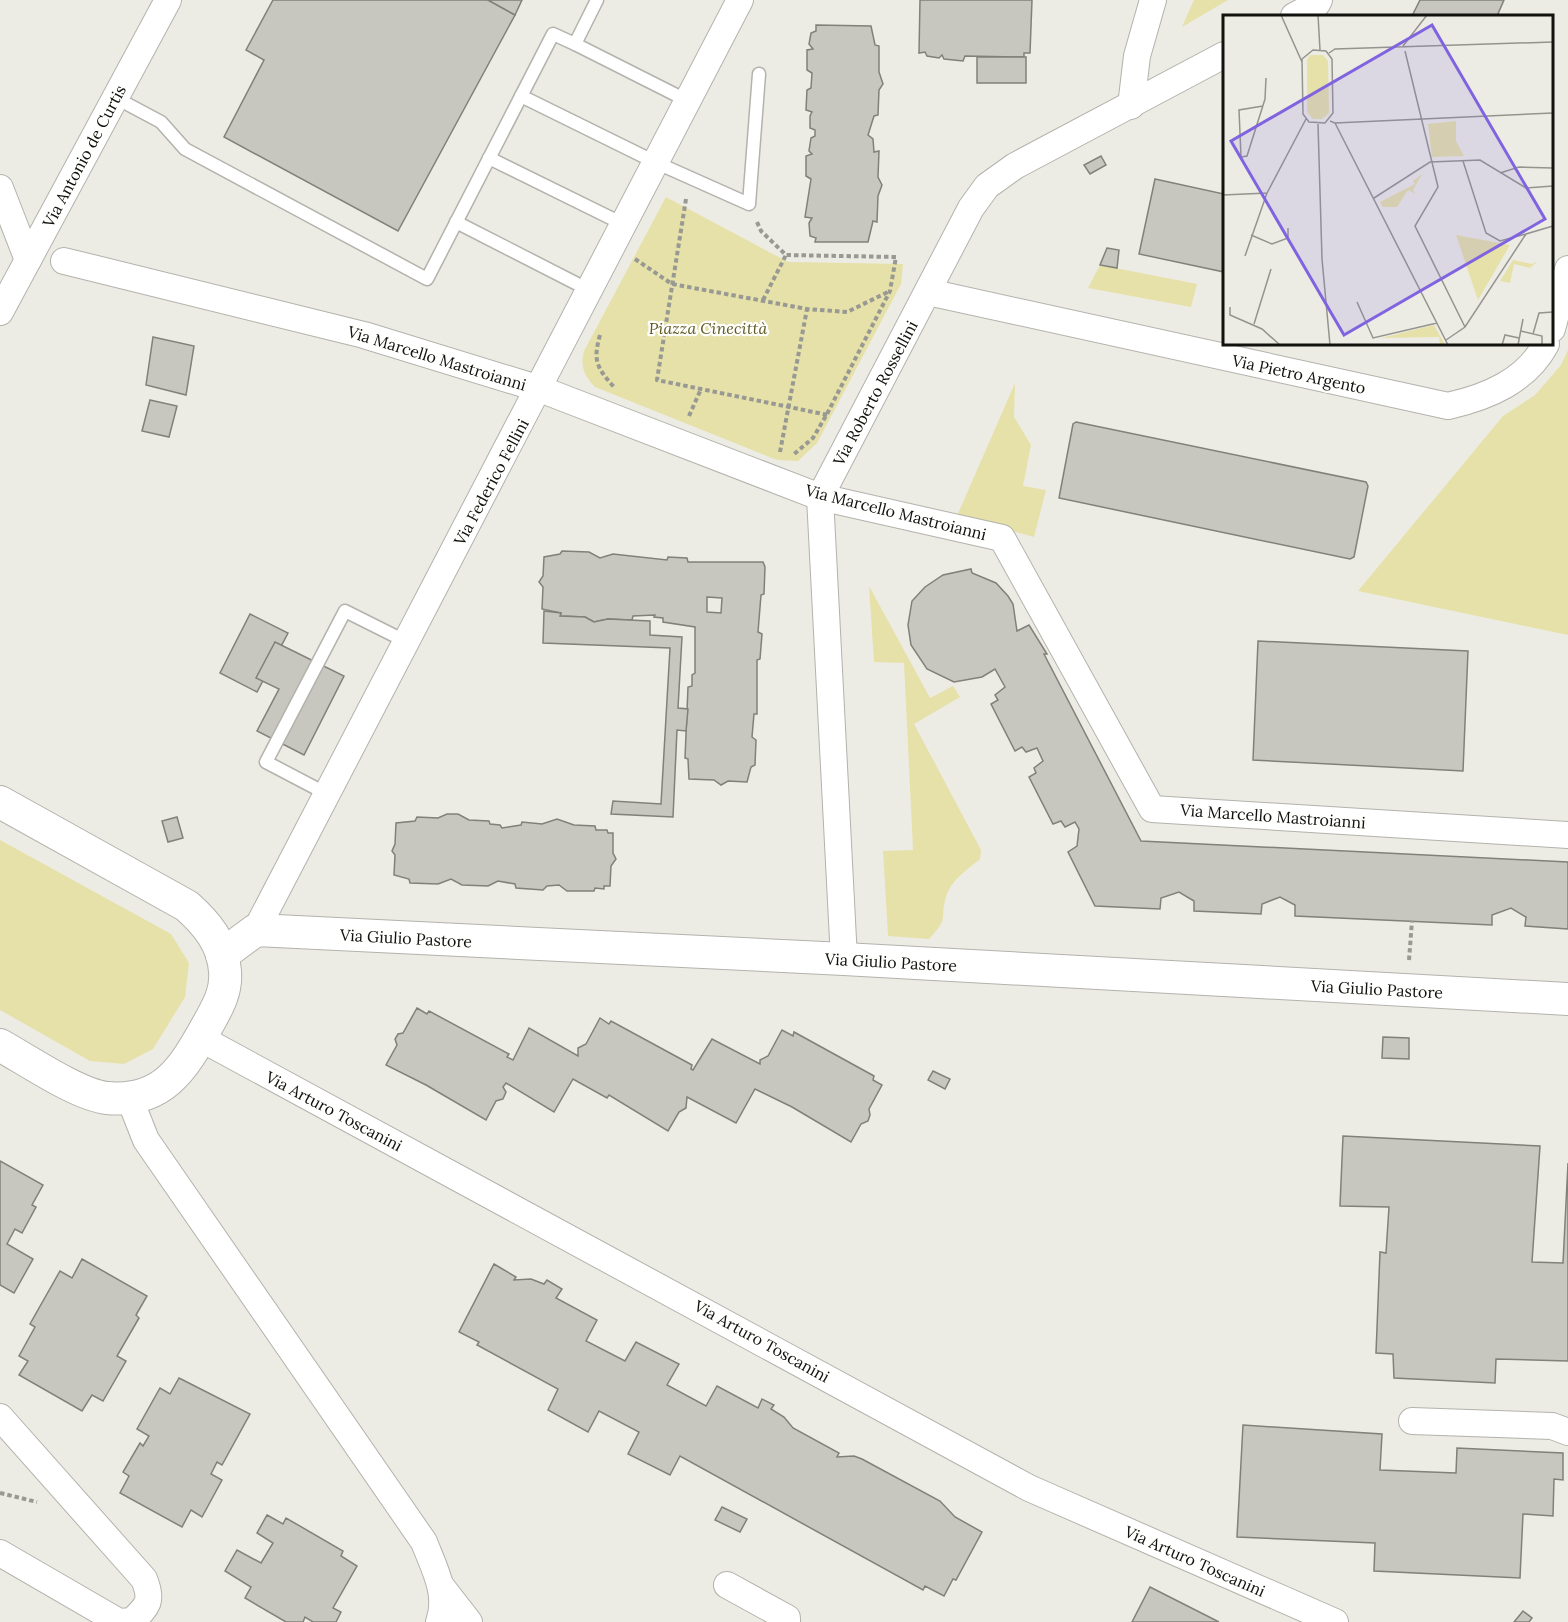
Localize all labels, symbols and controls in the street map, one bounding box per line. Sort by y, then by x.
inset map [1223,15,1553,345]
street label: Via Antonio de Curtis [38,81,130,232]
street label: Via Roberto Rossellini [828,317,922,470]
park label: Piazza Cinecittà [649,318,767,338]
street label: Via Marcello Mastroianni [344,321,529,395]
street label: Via Pietro Argento [1229,350,1368,398]
street label: Via Federico Fellini [449,415,533,550]
street label: Via Marcello Mastroianni [803,480,989,544]
street label: Via Marcello Mastroianni [1179,799,1366,832]
street label: Via Giulio Pastore [339,925,473,951]
street label: Via Giulio Pastore [824,949,958,975]
street label: Via Giulio Pastore [1310,976,1444,1002]
street label: Via Arturo Toscanini [261,1066,406,1155]
street label: Via Arturo Toscanini [690,1295,833,1387]
street label: Via Arturo Toscanini [1121,1521,1268,1601]

